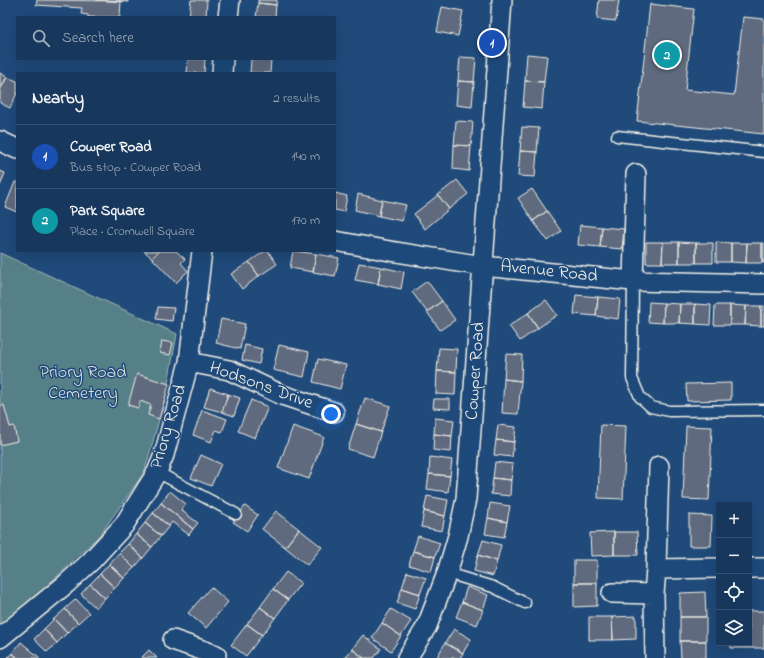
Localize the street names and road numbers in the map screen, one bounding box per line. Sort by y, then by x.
street label: Avenue Road [499,254,599,290]
street label: Cowper Road [460,321,492,421]
street label: Hodsons Drive [206,355,317,417]
street label: Priory Road [144,382,194,472]

